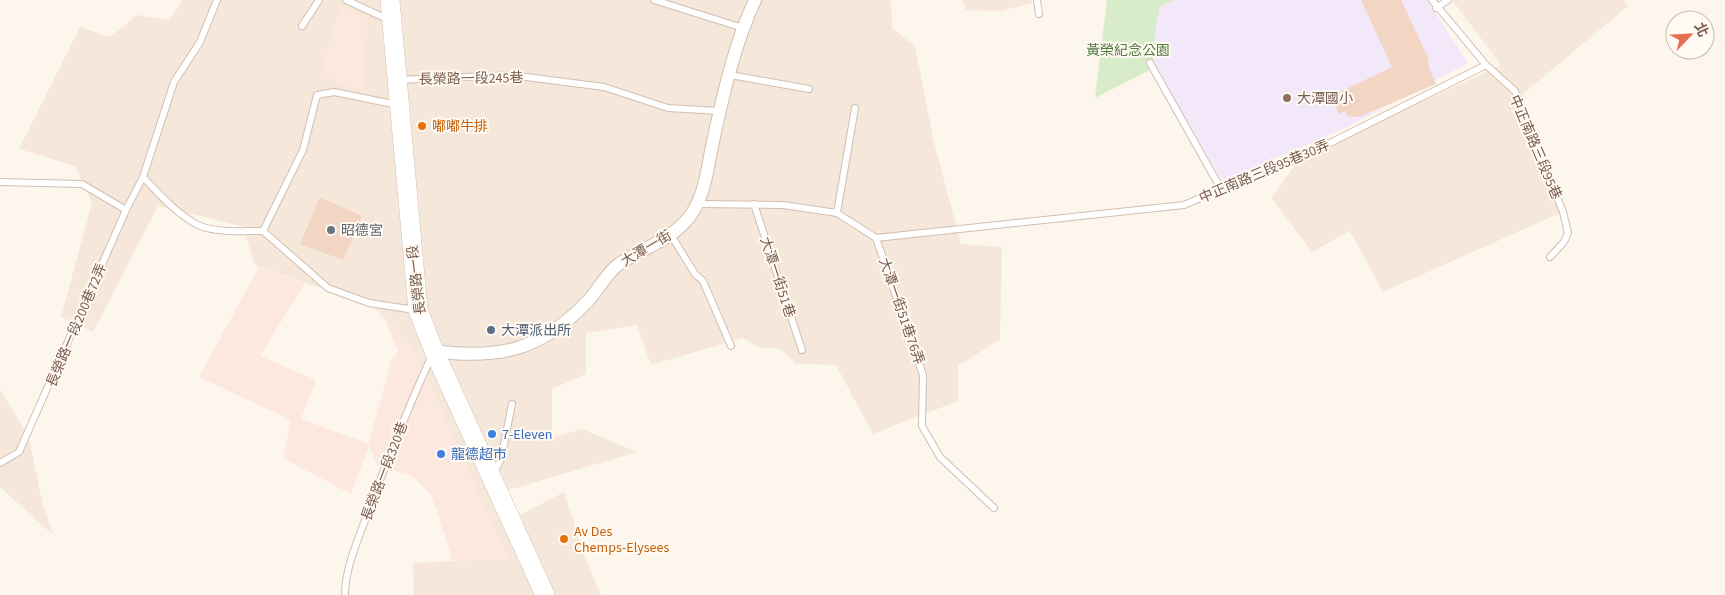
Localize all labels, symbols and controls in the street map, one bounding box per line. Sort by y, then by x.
north arrow [1665,10,1715,60]
text: 北 [1689,19,1713,40]
park label: 黃榮紀念公園 [1086,41,1170,61]
street label: 長榮路一段245巷 [418,68,524,90]
place label: 大潭國小 [1297,89,1353,109]
marker: 大潭國小 [1281,92,1293,104]
street label: 中正南路三段95巷 [1504,92,1566,203]
place label: 嘟嘟牛排 [432,117,488,137]
marker: 嘟嘟牛排 [416,120,428,132]
street label: 中正南路三段95巷30弄 [1196,135,1333,208]
place label: 昭德宮 [341,221,383,241]
marker: 昭德宮 [325,224,337,236]
street label: 大潭一街 [617,226,676,272]
street label: 大潭一街51巷 [755,234,800,320]
street label: 長榮路一段 [403,244,431,316]
street label: 大潭一街51巷76弄 [873,255,929,367]
street label: 長榮路一段200巷72弄 [42,260,112,390]
place label: 大潭派出所 [501,321,571,341]
marker: 大潭派出所 [485,324,497,336]
street label: 長榮路一段320巷 [357,419,413,524]
place label: 7-Eleven [502,425,552,445]
marker: 7-Eleven [486,428,498,440]
place label: 龍德超市 [451,445,507,465]
marker: 龍德超市 [435,448,447,460]
place label: Av Des Chemps-Elysees [574,522,669,558]
marker: Av Des Chemps-Elysees [558,533,570,545]

